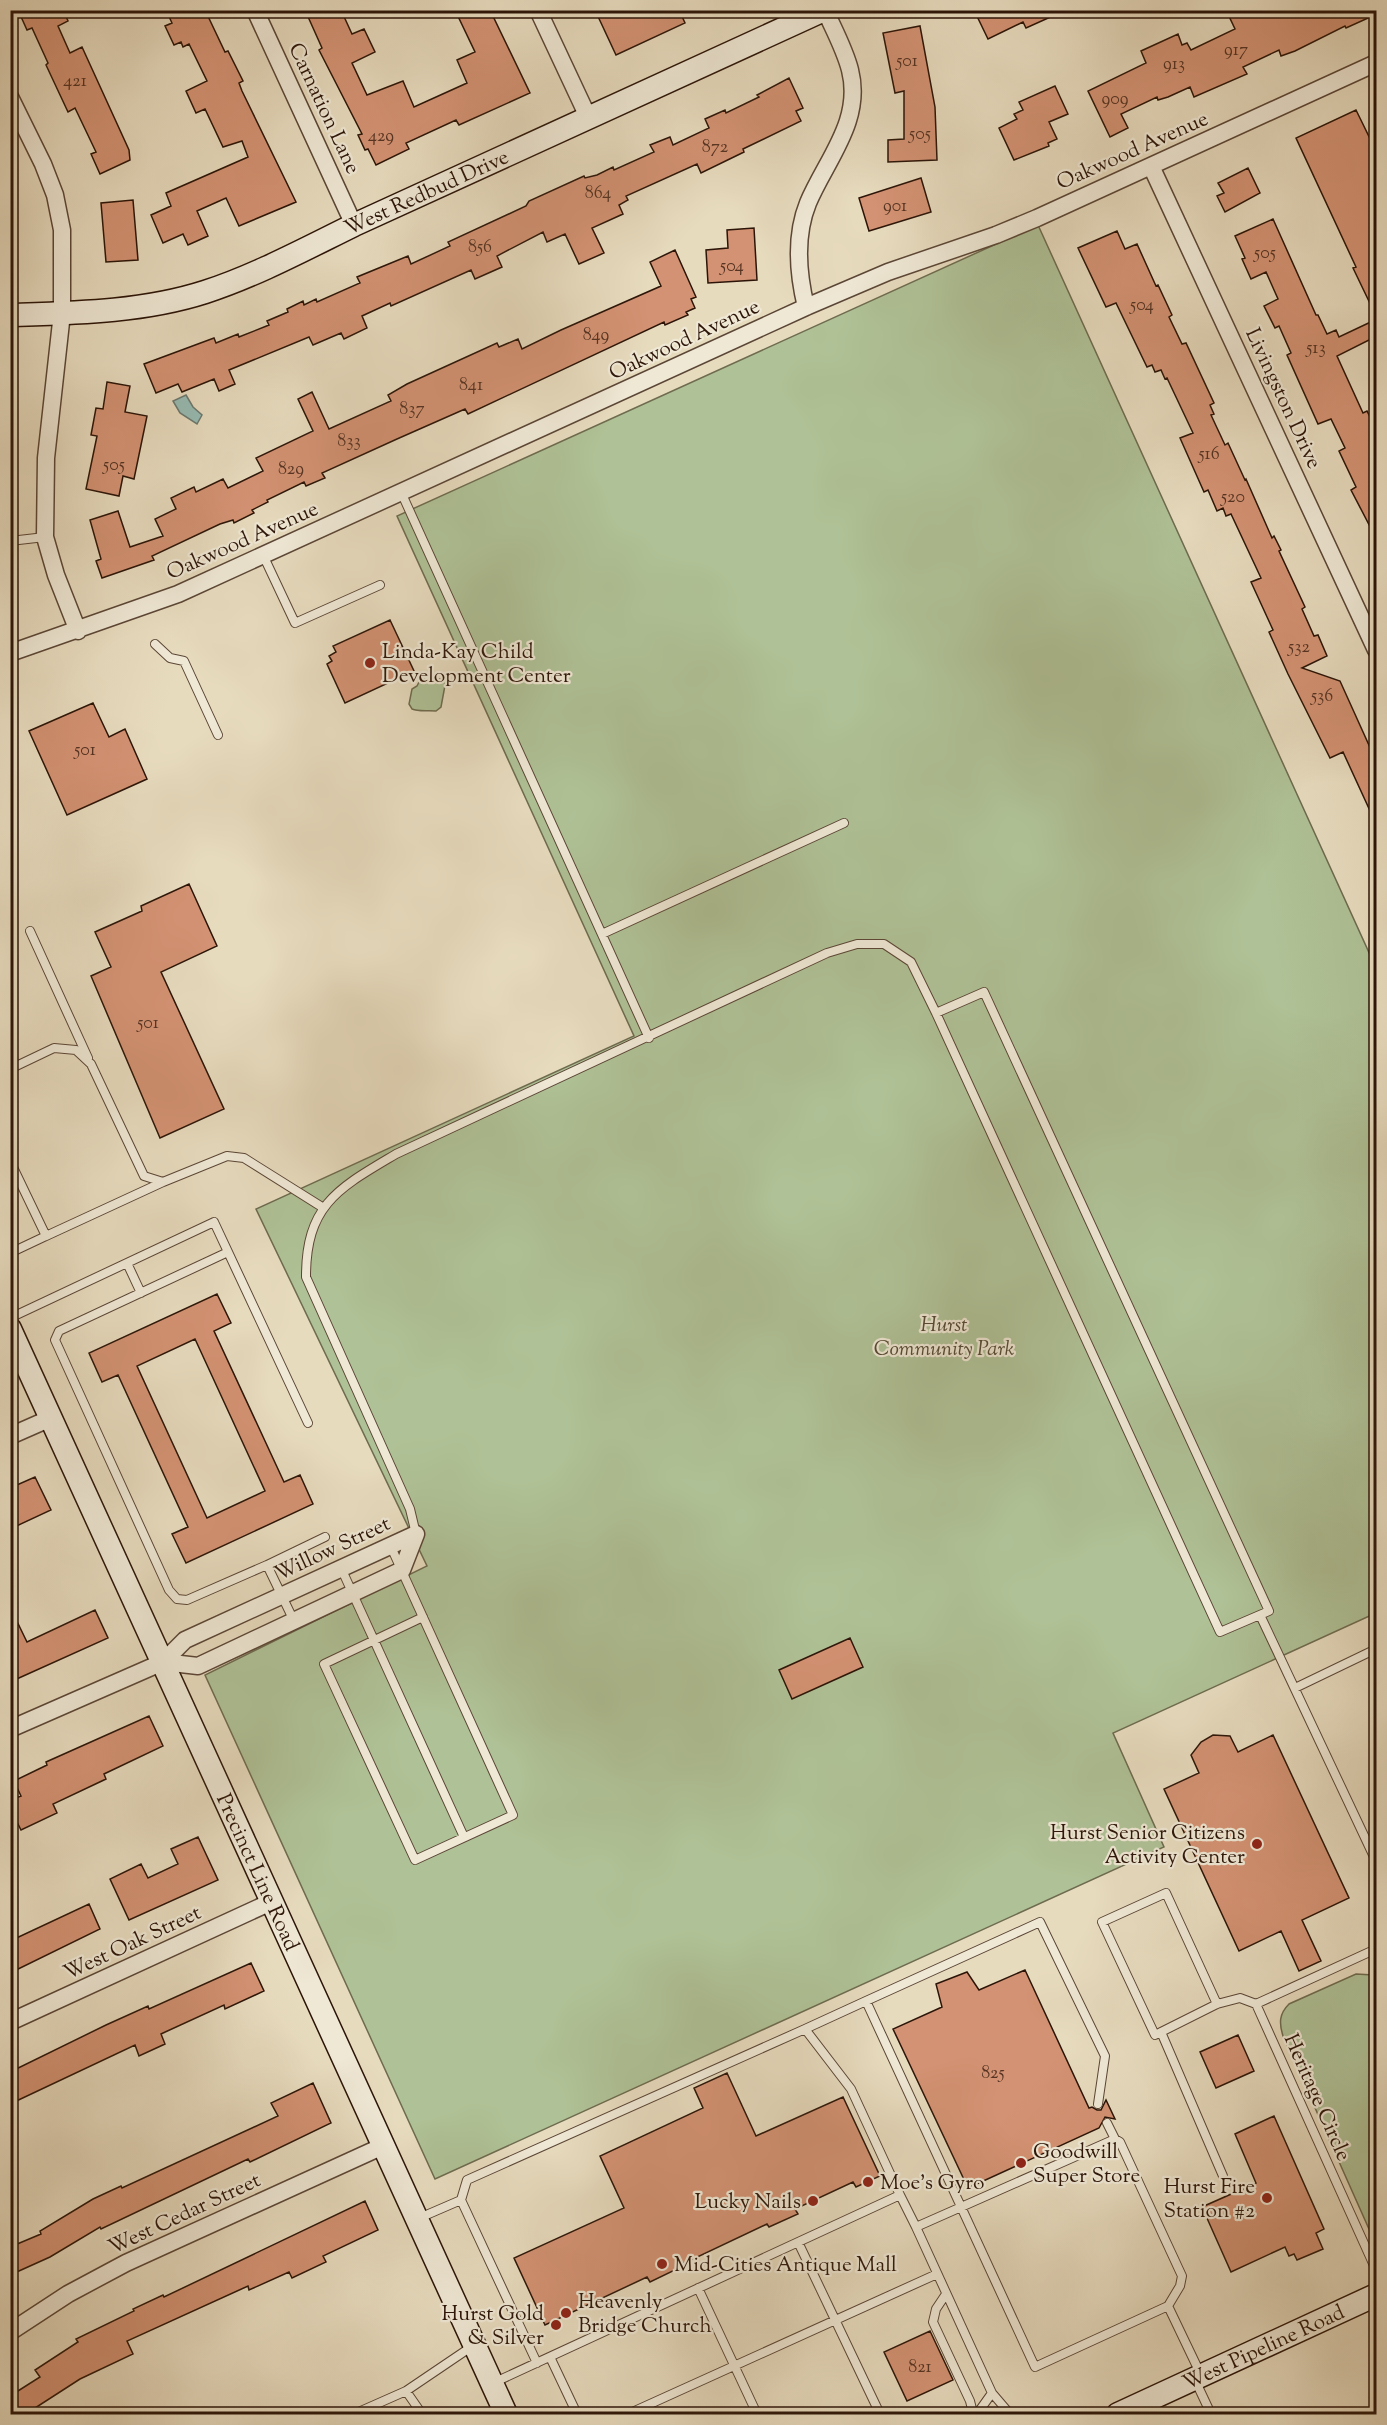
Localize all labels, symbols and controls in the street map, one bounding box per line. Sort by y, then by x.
street label: Carnation Lane [280,38,367,179]
house number: 917 [1224,38,1248,64]
house number: 501 [895,49,918,75]
house number: 913 [1163,52,1185,78]
house number: 421 [63,69,87,95]
house number: 909 [1101,87,1129,113]
street label: Oakwood Avenue [1052,105,1213,199]
house number: 505 [908,122,931,148]
house number: 429 [368,124,394,150]
house number: 872 [702,135,729,161]
street label: West Redbud Drive [340,143,514,244]
house number: 864 [585,181,611,207]
house number: 901 [883,194,907,220]
house number: 856 [468,235,492,261]
house number: 505 [1253,241,1276,267]
house number: 504 [719,254,744,280]
street label: Oakwood Avenue [605,293,765,389]
house number: 504 [1129,293,1154,319]
house number: 849 [583,323,609,349]
street label: Livingston Drive [1236,324,1328,474]
house number: 513 [1305,336,1326,362]
house number: 841 [459,373,483,399]
house number: 837 [399,397,425,423]
house number: 833 [337,429,361,455]
house number: 516 [1197,442,1220,468]
house number: 505 [102,453,125,479]
house number: 829 [278,457,304,483]
house number: 520 [1220,485,1245,511]
street label: Oakwood Avenue [162,495,323,589]
house number: 532 [1287,635,1310,661]
place label: Linda-Kay Child Development Center [382,638,571,692]
marker: Linda-Kay Child Development Center [363,656,377,670]
house number: 536 [1310,684,1333,710]
house number: 501 [73,738,96,764]
house number: 501 [136,1011,159,1037]
park label: Hurst Community Park [874,1311,1015,1365]
street label: Willow Street [270,1510,396,1590]
street label: Precinct Line Road [207,1789,305,1957]
place label: Hurst Senior Citizens Activity Center [1050,1819,1245,1873]
marker: Hurst Senior Citizens Activity Center [1250,1837,1264,1851]
street label: West Oak Street [59,1899,207,1989]
street label: Heritage Circle [1275,2029,1358,2166]
house number: 825 [981,2061,1005,2087]
place label: Goodwill Super Store [1033,2138,1140,2192]
marker: Goodwill Super Store [1014,2156,1028,2170]
street label: West Cedar Street [104,2166,266,2263]
place label: Moe's Gyro [880,2169,985,2199]
place label: Hurst Fire Station #2 [1163,2173,1255,2227]
marker: Moe's Gyro [861,2175,875,2189]
place label: Lucky Nails [694,2188,801,2218]
marker: Hurst Fire Station #2 [1260,2191,1274,2205]
marker: Lucky Nails [806,2194,820,2208]
place label: Mid-Cities Antique Mall [674,2251,897,2281]
marker: Mid-Cities Antique Mall [655,2257,669,2271]
place label: Heavenly Bridge Church [578,2288,712,2342]
street label: West Pipeline Road [1178,2298,1350,2399]
place label: Hurst Gold & Silver [441,2300,544,2354]
marker: Heavenly Bridge Church [559,2306,573,2320]
marker: Hurst Gold & Silver [549,2318,563,2332]
house number: 821 [908,2355,932,2381]

